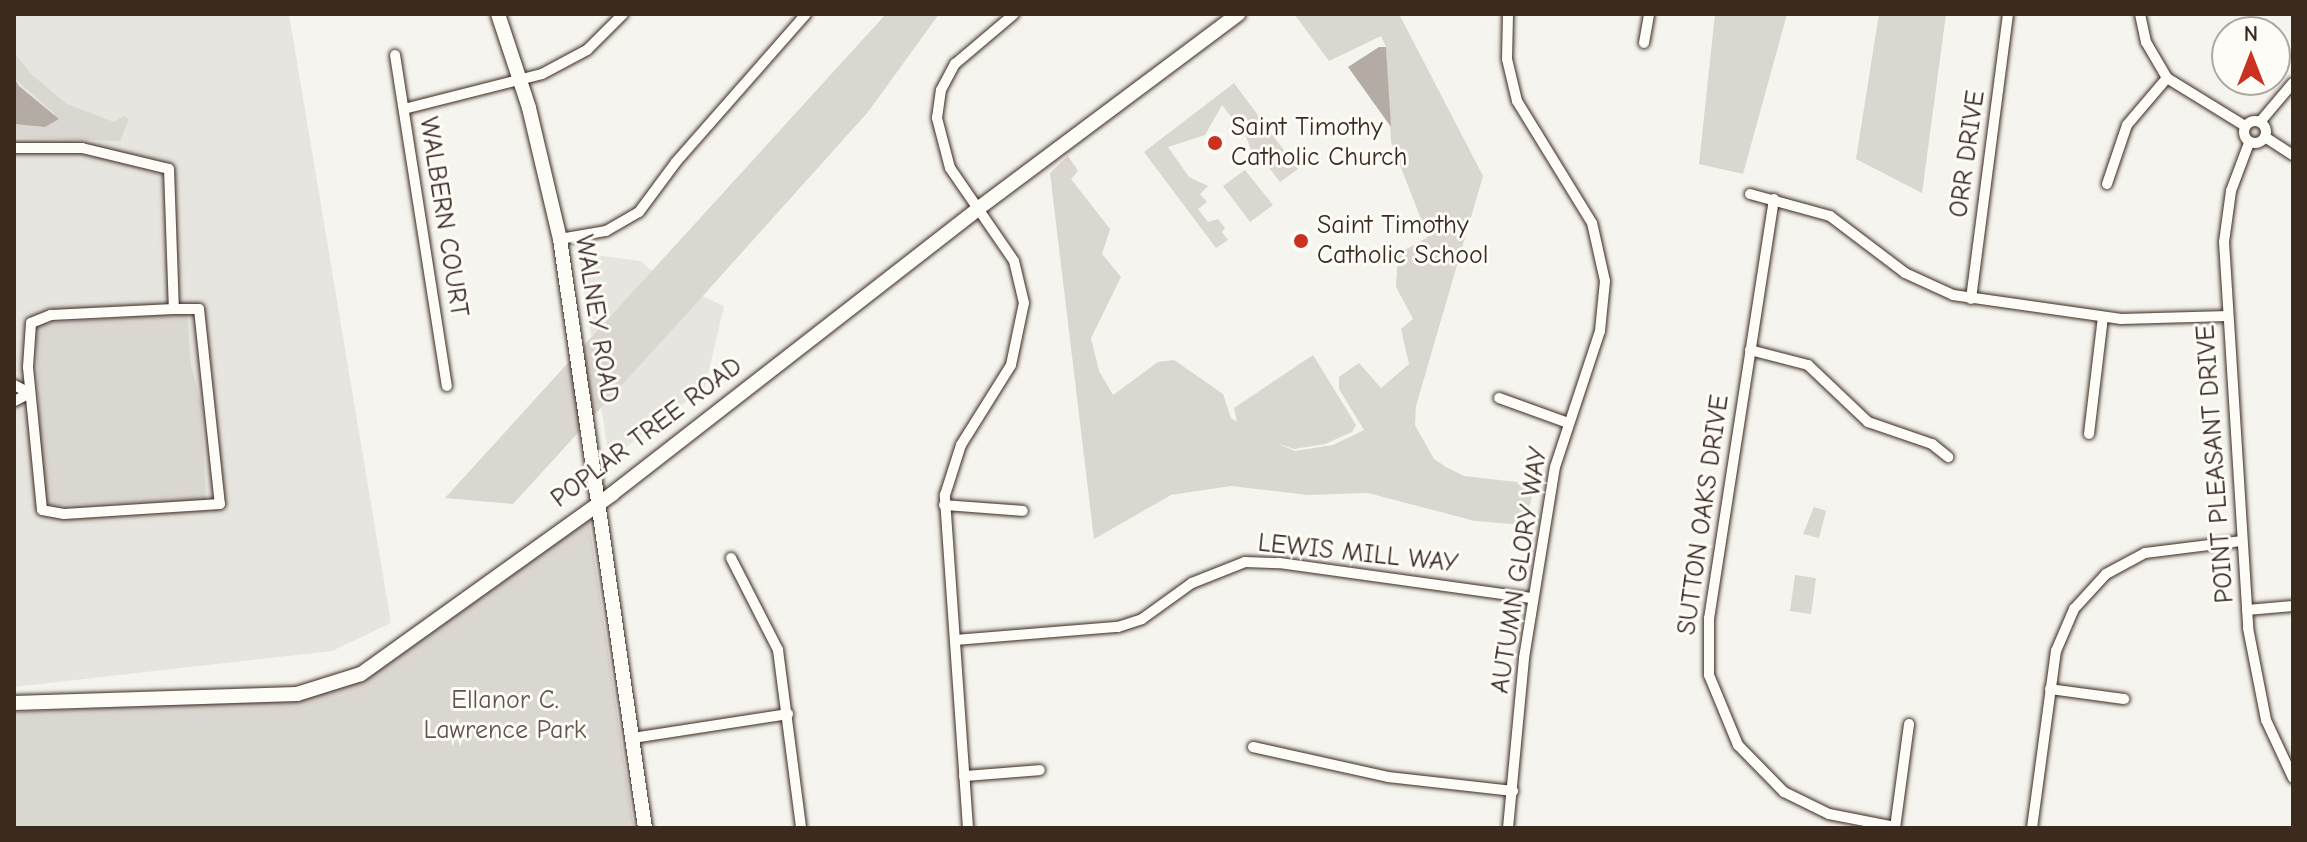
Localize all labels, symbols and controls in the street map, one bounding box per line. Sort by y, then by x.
north arrow [2211,16,2291,96]
text: N [2244,21,2258,47]
street label: ORR DRIVE [1944,88,1992,220]
place label: Saint Timothy Catholic Church [1231,112,1408,174]
street label: WALBERN COURT [412,115,474,319]
marker: Saint Timothy Catholic Church [1206,134,1224,152]
place label: Saint Timothy Catholic School [1317,210,1488,272]
marker: Saint Timothy Catholic School [1292,232,1310,250]
street label: WALNEY ROAD [567,233,625,405]
street label: POINT PLEASANT DRIVE [2191,324,2241,604]
street label: POPLAR TREE ROAD [545,351,749,515]
street label: SUTTON OAKS DRIVE [1672,393,1736,637]
street label: AUTUMN GLORY WAY [1485,444,1555,696]
street label: LEWIS MILL WAY [1256,528,1460,580]
park label: Ellanor C. Lawrence Park [424,685,586,746]

